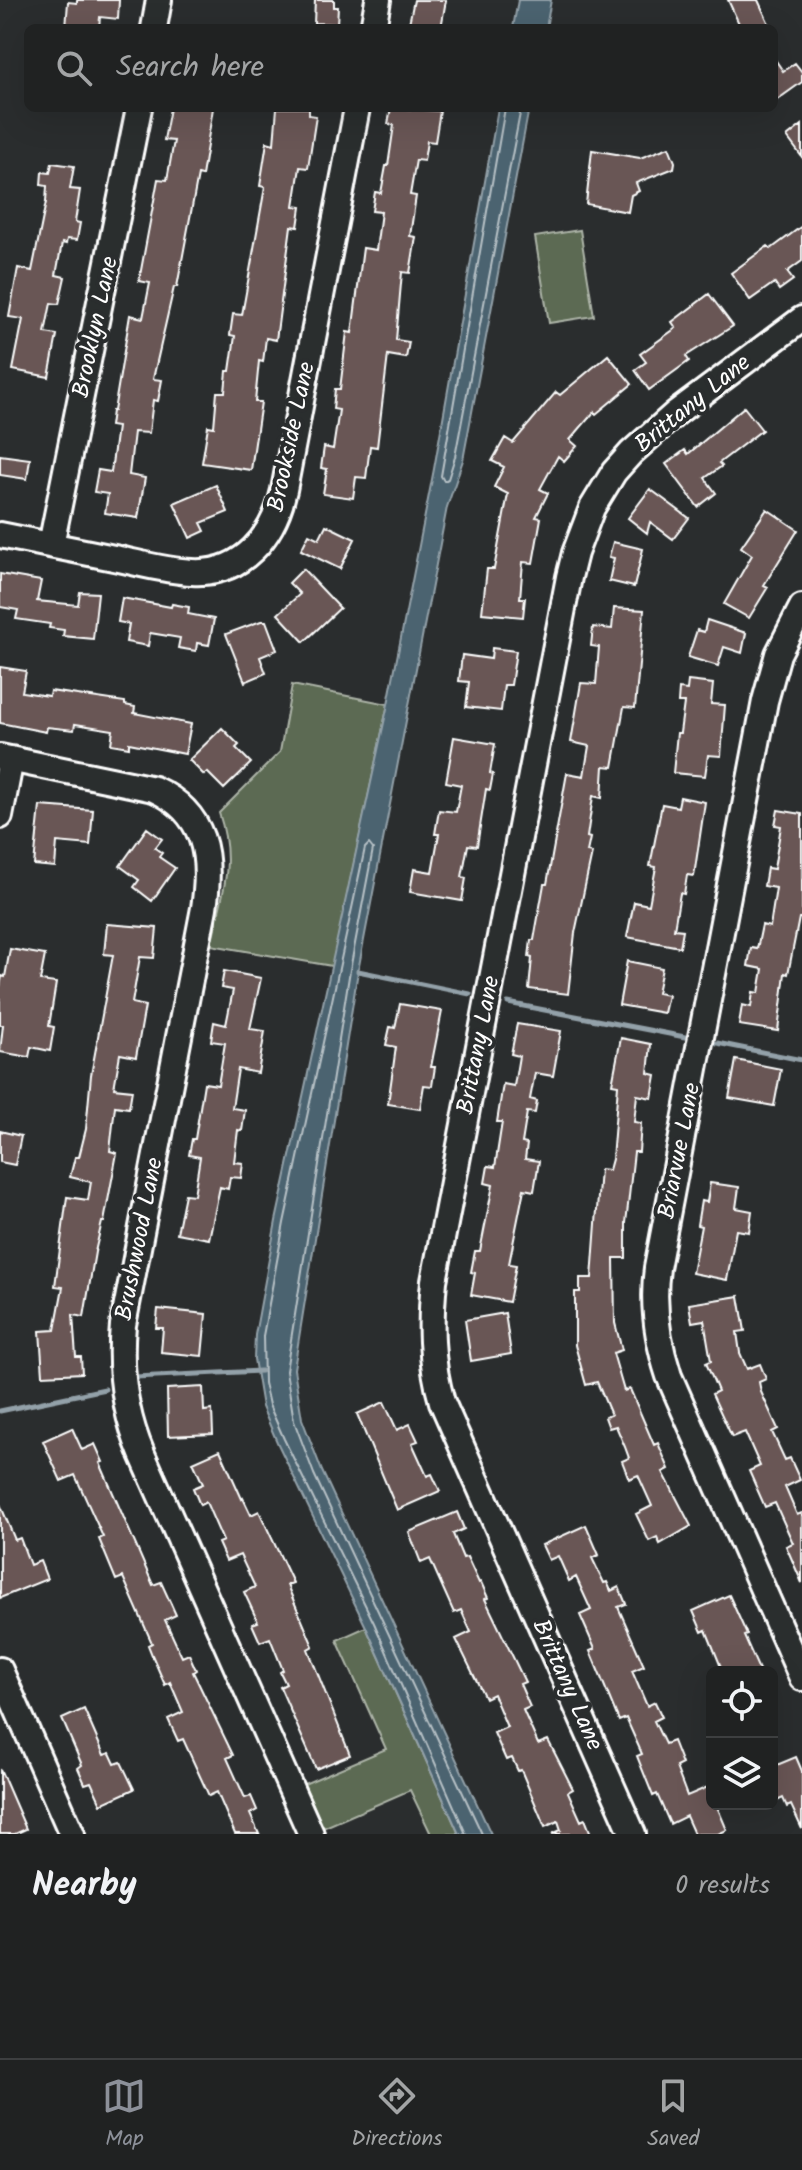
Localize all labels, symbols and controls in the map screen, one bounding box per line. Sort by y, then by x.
search box [24,24,778,112]
text: Search here [116,44,264,92]
icon: search [52,46,96,90]
street label: Brooklyn Lane [62,252,130,401]
street label: Brittany Lane [626,345,760,463]
street label: Brookside Lane [257,358,327,516]
street label: Brittany Lane [446,972,512,1118]
street label: Briarvue Lane [648,1079,712,1223]
street label: Brushwood Lane [105,1154,175,1324]
street label: Brittany Lane [521,1613,613,1757]
map controls [706,1666,778,1810]
button: locate [706,1666,778,1738]
button: layers [706,1738,778,1810]
text: Nearby [32,1859,137,1913]
text: 0 results [675,1865,770,1907]
tab: Map [102,2074,146,2157]
tab: Directions [351,2074,443,2157]
tab: Saved [647,2074,700,2157]

